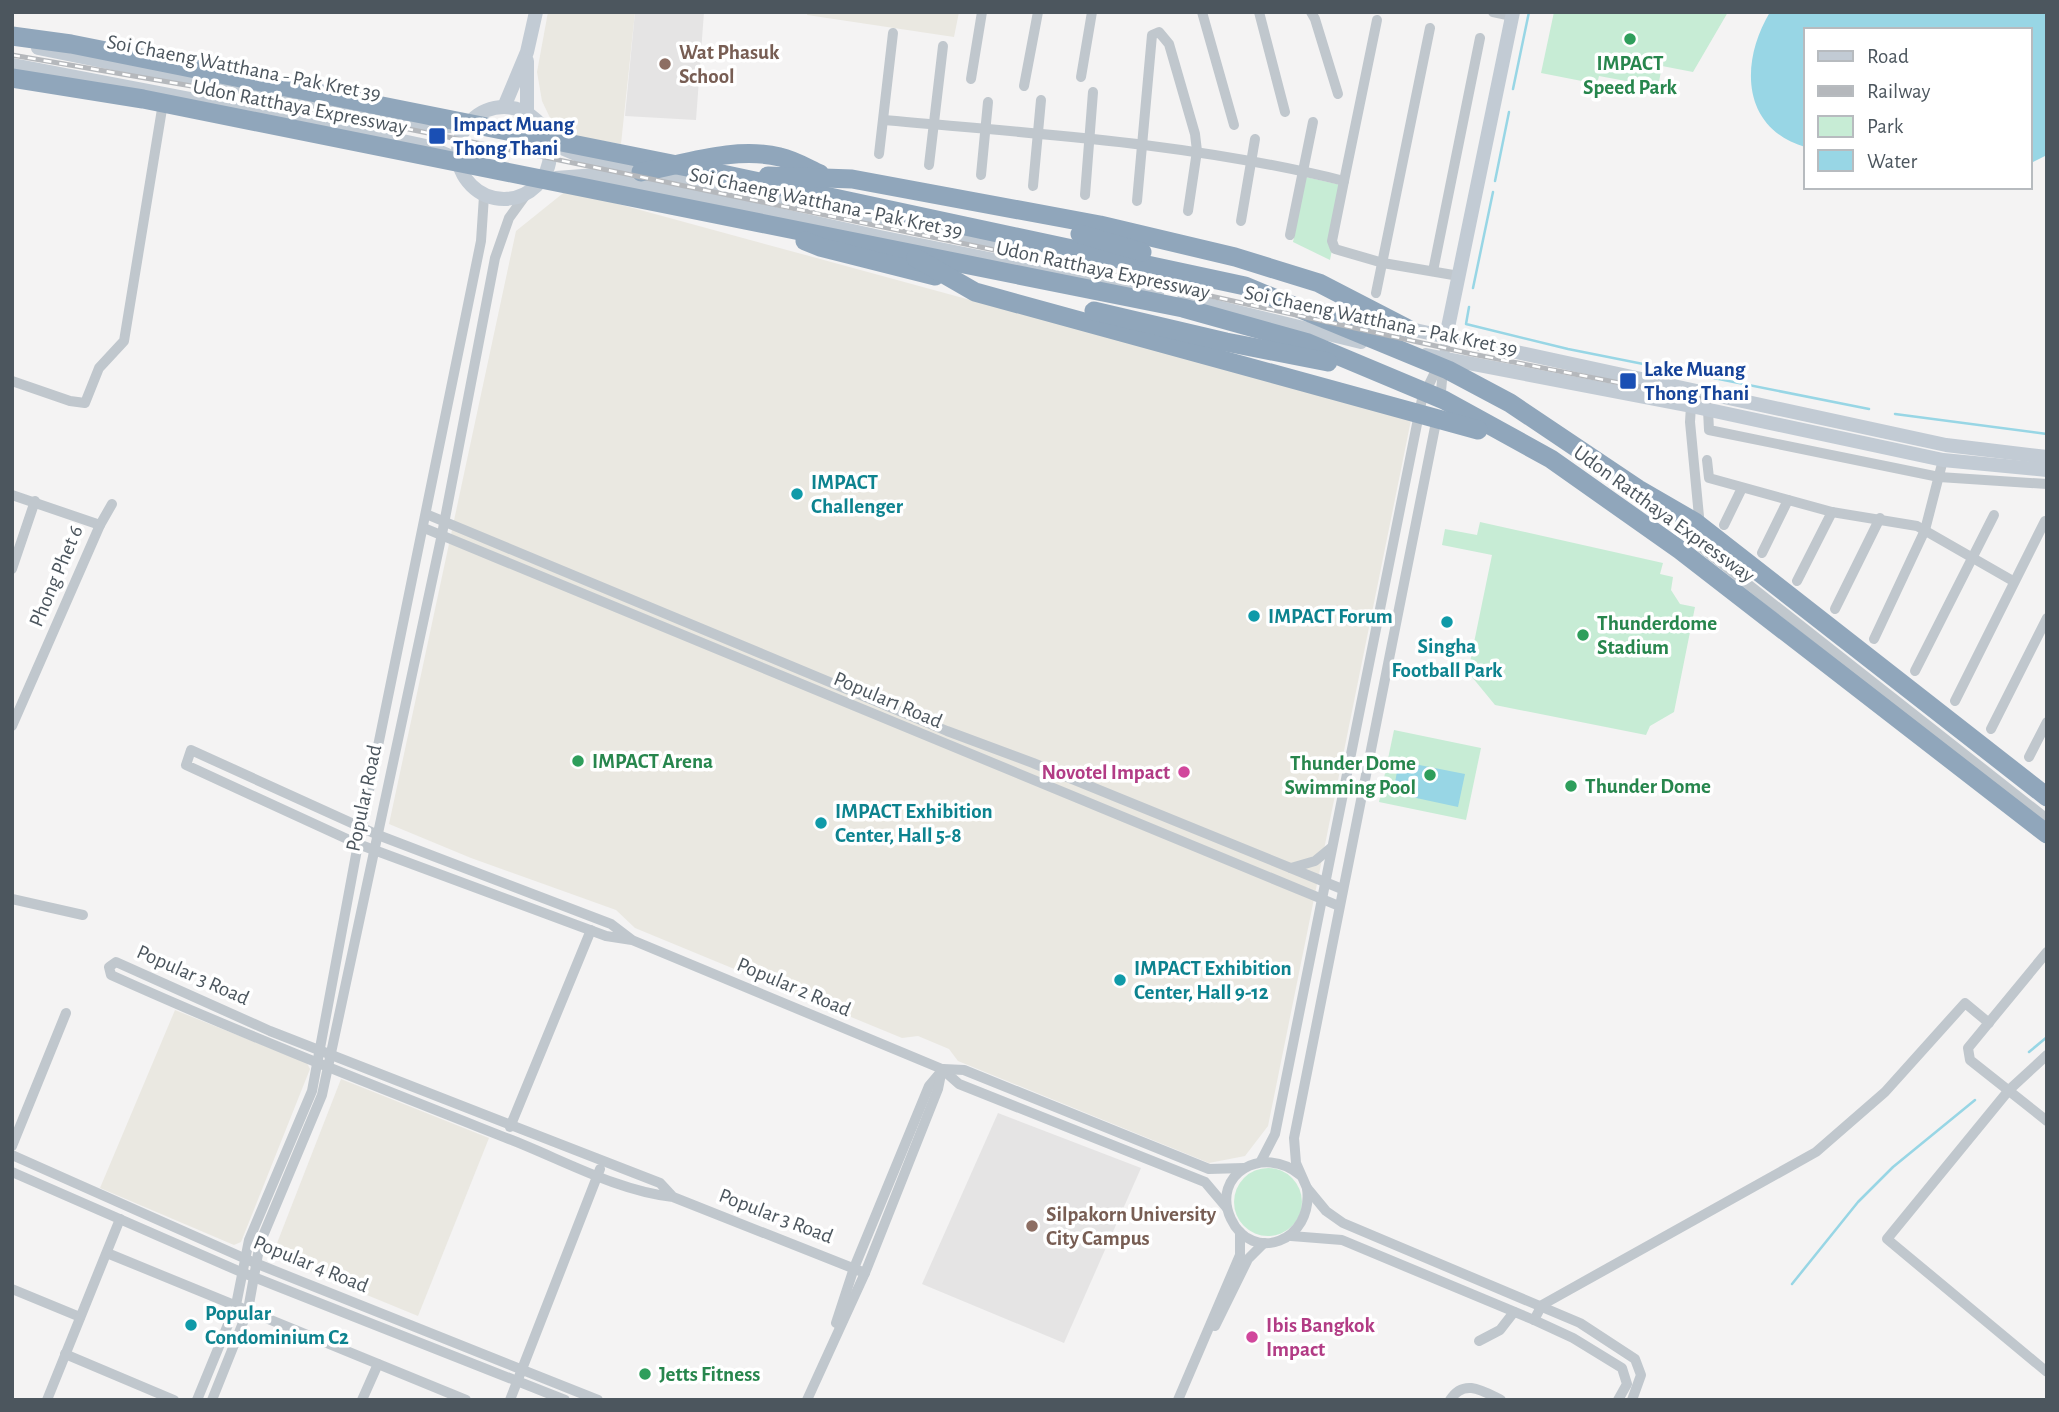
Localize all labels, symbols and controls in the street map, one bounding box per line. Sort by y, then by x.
legend [1804,28,2031,189]
street label: Soi Chaeng Watthana - Pak Kret 39 [105,31,383,105]
marker: IMPACT Speed Park [1622,31,1638,47]
place label: Wat Phasuk School [679,42,780,87]
text: Road [1867,46,1909,67]
place label: IMPACT Speed Park [1583,53,1678,98]
marker: Wat Phasuk School [657,56,673,72]
street label: Udon Ratthaya Expressway [191,76,409,138]
text: Railway [1867,81,1930,102]
place label: Impact Muang Thong Thani [453,114,575,159]
text: Park [1867,116,1904,137]
marker: Impact Muang Thong Thani [427,126,447,146]
text: Water [1867,151,1917,172]
street label: Soi Chaeng Watthana - Pak Kret 39 [688,164,964,242]
street label: Udon Ratthaya Expressway [994,237,1212,303]
street label: Soi Chaeng Watthana - Pak Kret 39 [1243,282,1519,360]
place label: Lake Muang Thong Thani [1644,359,1749,404]
marker: Lake Muang Thong Thani [1618,371,1638,391]
street label: Udon Ratthaya Expressway [1570,441,1758,587]
place label: IMPACT Challenger [811,472,904,517]
marker: IMPACT Challenger [789,486,805,502]
street label: Phong Phet 6 [25,522,87,630]
place label: IMPACT Forum [1268,606,1393,627]
marker: IMPACT Forum [1246,608,1262,624]
place label: Thunderdome Stadium [1597,613,1717,658]
marker: Singha Football Park [1439,614,1455,630]
marker: Thunderdome Stadium [1575,627,1591,643]
place label: Singha Football Park [1392,636,1503,681]
street label: Popular1 Road [831,668,945,732]
street label: Popular Road [342,743,386,853]
place label: IMPACT Arena [592,751,713,772]
marker: IMPACT Arena [570,753,586,769]
place label: Thunder Dome Swimming Pool [1285,753,1416,798]
place label: Novotel Impact [1042,762,1170,783]
marker: Novotel Impact [1176,764,1192,780]
marker: Thunder Dome Swimming Pool [1422,767,1438,783]
place label: Thunder Dome [1585,776,1711,797]
marker: Thunder Dome [1563,778,1579,794]
place label: IMPACT Exhibition Center, Hall 5-8 [835,801,993,846]
marker: IMPACT Exhibition Center, Hall 5-8 [813,815,829,831]
street label: Popular 3 Road [134,941,252,1009]
street label: Popular 2 Road [734,954,854,1020]
place label: IMPACT Exhibition Center, Hall 9-12 [1134,958,1292,1003]
marker: IMPACT Exhibition Center, Hall 9-12 [1112,972,1128,988]
street label: Popular 3 Road [716,1185,836,1247]
place label: Silpakorn University City Campus [1046,1204,1217,1249]
marker: Silpakorn University City Campus [1024,1218,1040,1234]
street label: Popular 4 Road [251,1231,372,1297]
place label: Popular Condominium C2 [205,1303,349,1348]
place label: Ibis Bangkok Impact [1266,1315,1375,1360]
marker: Popular Condominium C2 [183,1317,199,1333]
marker: Ibis Bangkok Impact [1244,1329,1260,1345]
place label: Jetts Fitness [659,1364,760,1385]
marker: Jetts Fitness [637,1366,653,1382]

